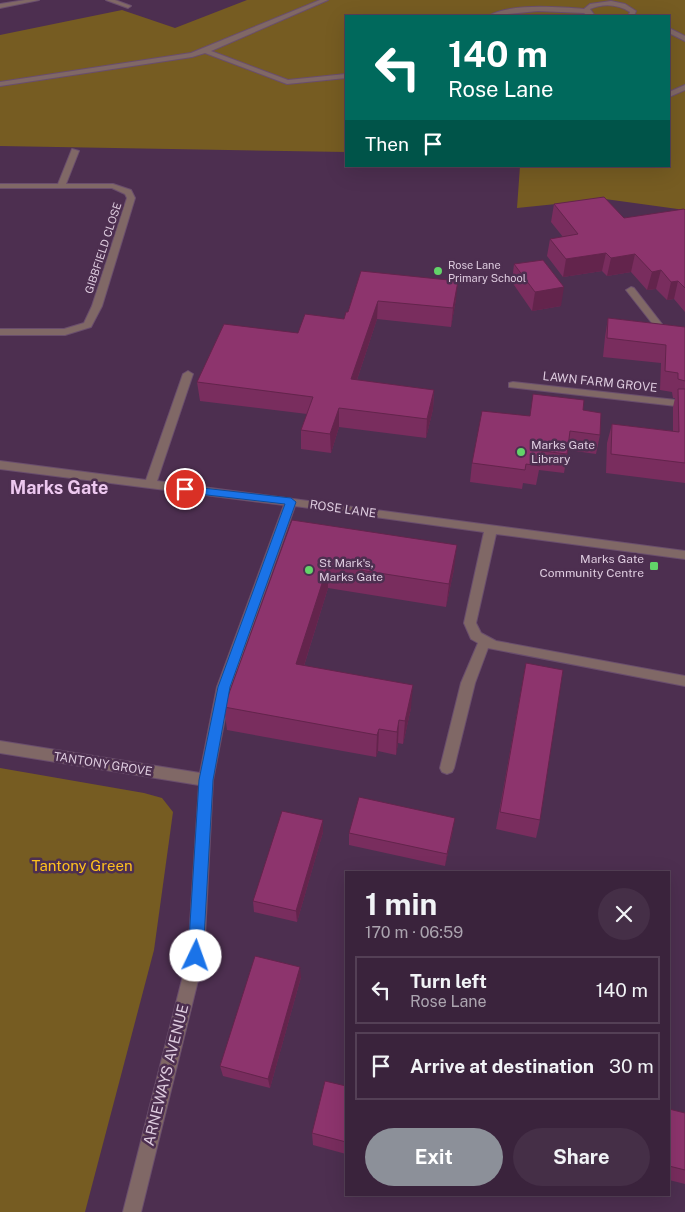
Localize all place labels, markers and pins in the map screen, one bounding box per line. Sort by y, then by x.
place label: Rose Lane Primary School [448,259,526,284]
marker: Rose Lane Primary School [432,265,444,277]
place label: Marks Gate Library [531,438,595,466]
marker: Marks Gate Library [515,446,527,458]
pin [164,468,206,510]
place label: Marks Gate Community Centre [540,552,644,580]
place label: St Mark's, Marks Gate [319,556,383,584]
marker: Marks Gate Community Centre [648,560,660,572]
marker: St Mark's, Marks Gate [303,564,315,576]

